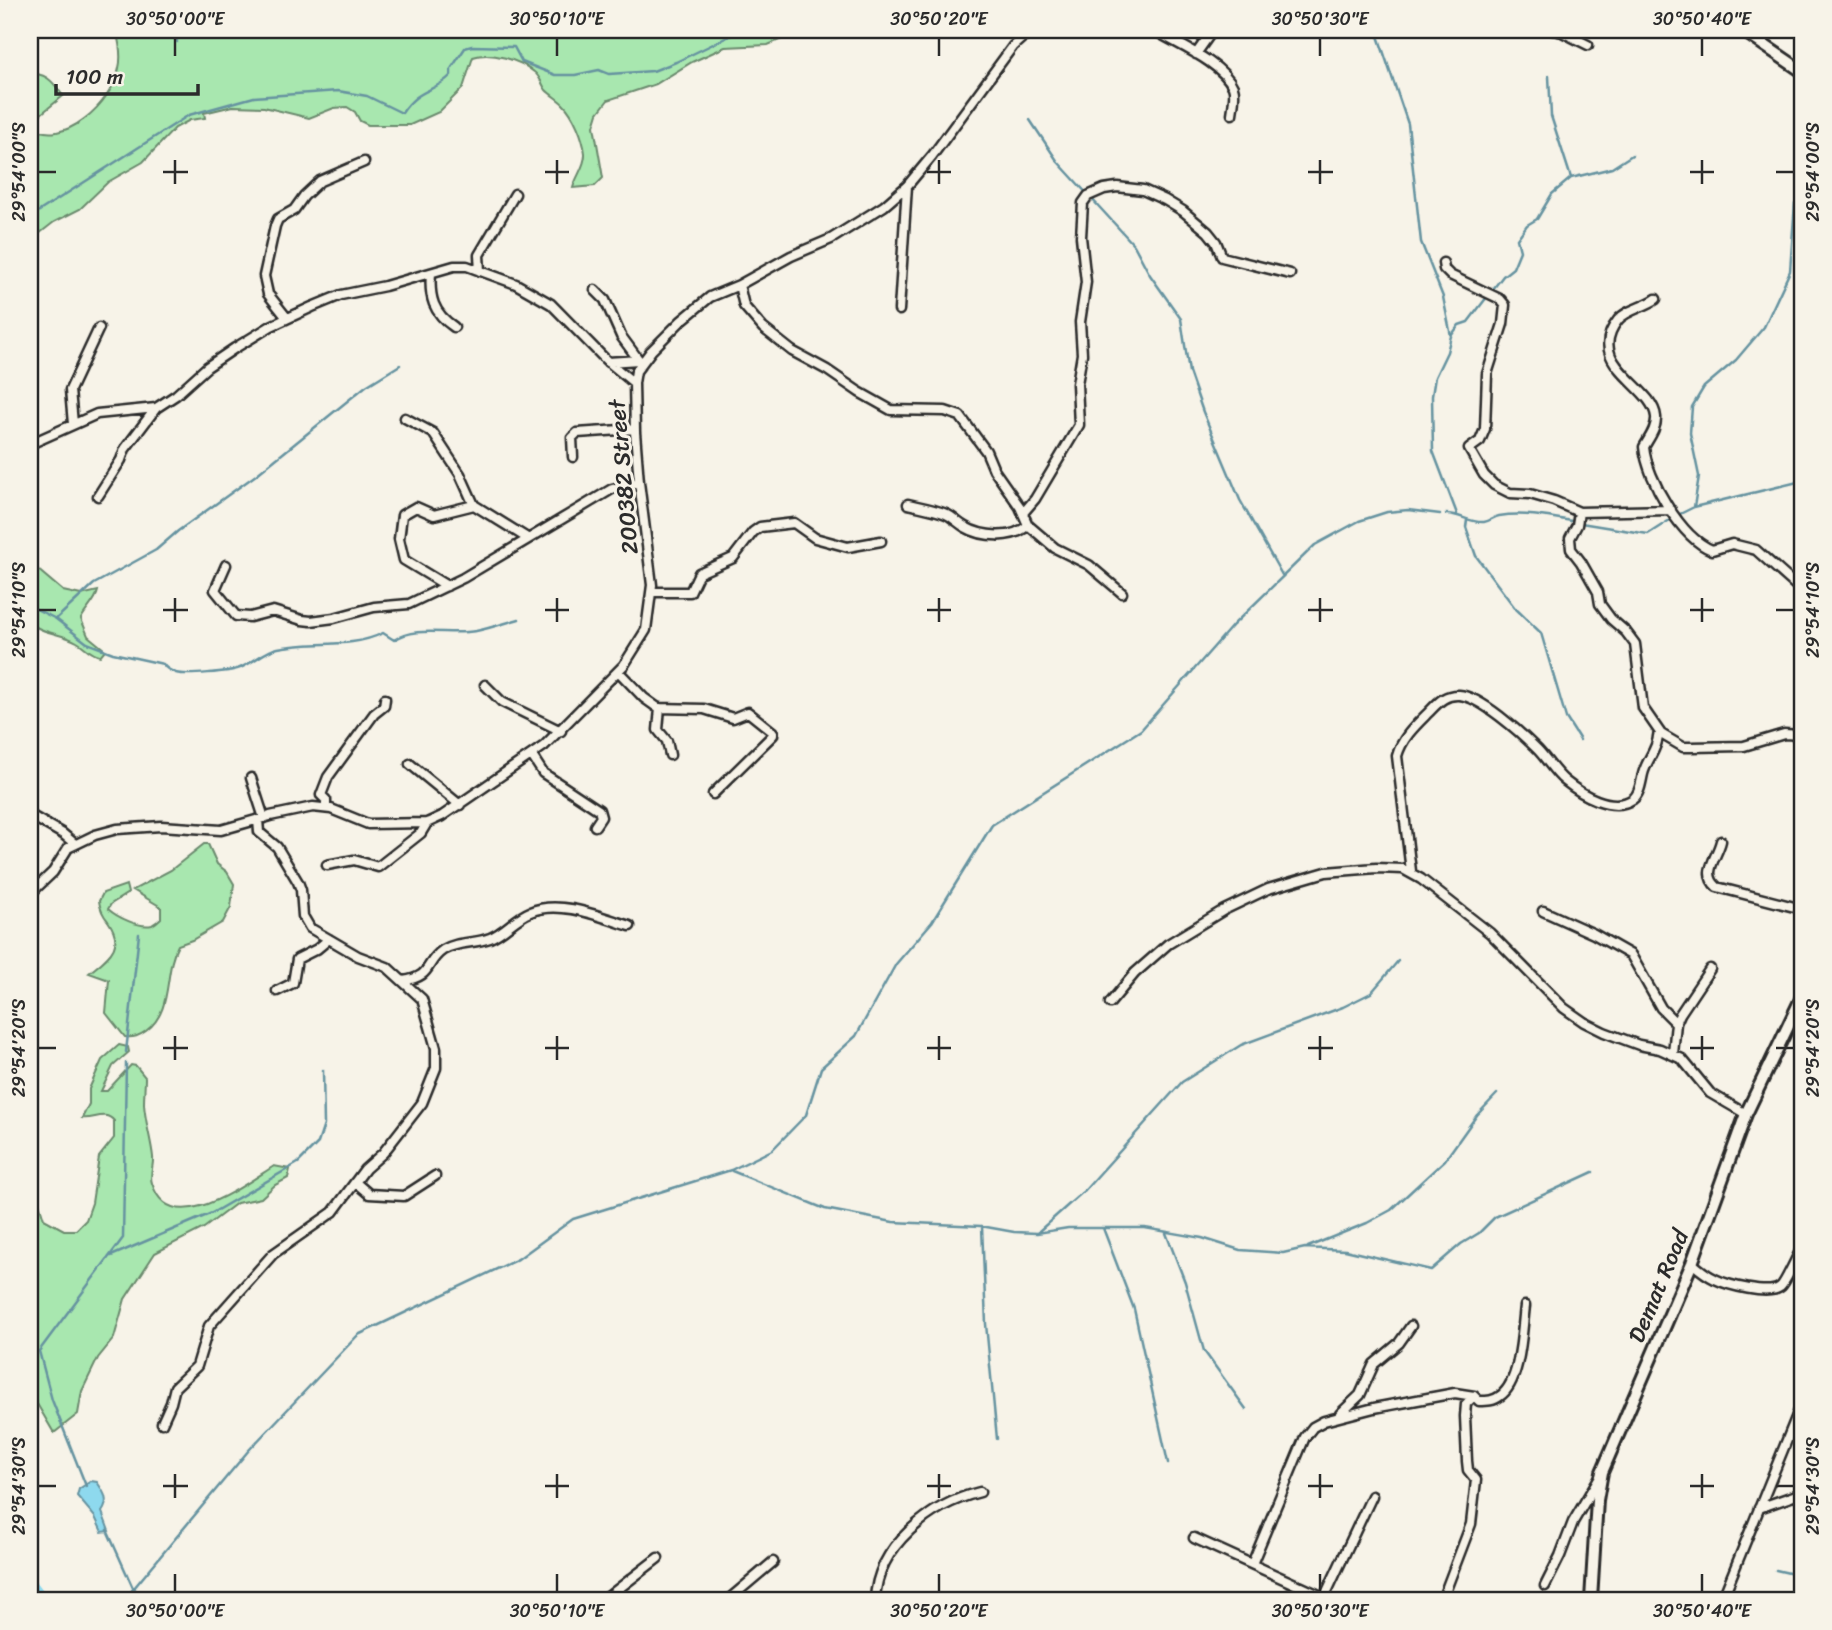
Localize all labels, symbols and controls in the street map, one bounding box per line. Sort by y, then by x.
text: 30°50'00"E [126,3,225,35]
text: 30°50'10"E [510,3,605,35]
text: 30°50'20"E [890,3,989,35]
text: 30°50'30"E [1272,3,1369,35]
text: 30°50'40"E [1653,3,1752,35]
scale bar [56,52,198,96]
text: 100 m [66,58,123,96]
text: 29°54'00"S [3,122,35,222]
text: 29°54'00"S [1797,122,1829,222]
street label: 200382 Street [596,396,651,556]
text: 29°54'10"S [3,562,35,658]
text: 29°54'10"S [1797,562,1829,658]
text: 29°54'20"S [3,999,35,1097]
text: 29°54'20"S [1797,999,1829,1097]
street label: Demat Road [1616,1221,1701,1349]
text: 29°54'30"S [3,1437,35,1535]
text: 29°54'30"S [1797,1437,1829,1535]
text: 30°50'00"E [126,1595,225,1627]
text: 30°50'10"E [510,1595,605,1627]
text: 30°50'20"E [890,1595,989,1627]
text: 30°50'30"E [1272,1595,1369,1627]
text: 30°50'40"E [1653,1595,1752,1627]

